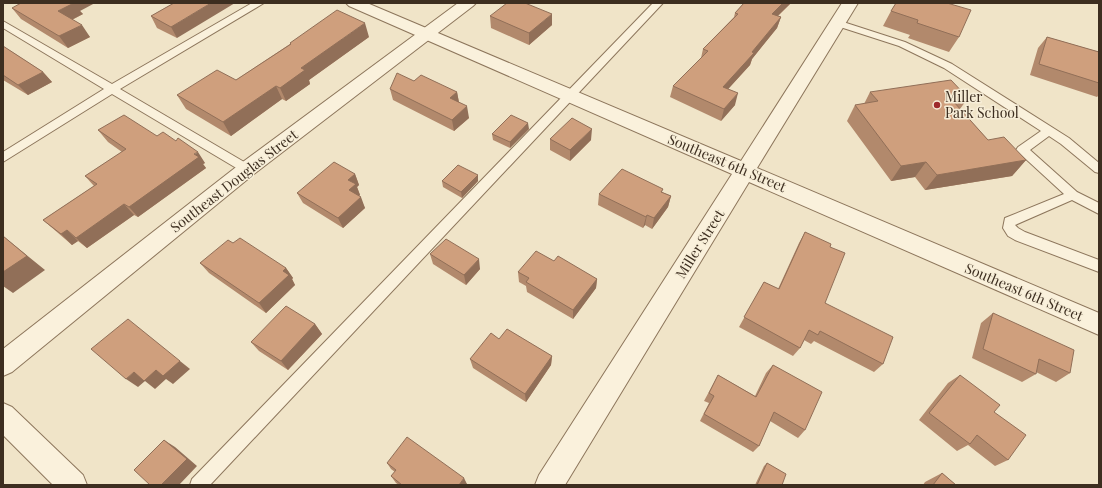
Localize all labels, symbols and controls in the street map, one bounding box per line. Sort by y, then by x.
place label: Miller Park School [945,87,1019,122]
marker: Miller Park School [932,100,942,110]
street label: Southeast Douglas Street [166,124,302,236]
street label: Southeast 6th Street [665,129,790,196]
street label: Miller Street [671,205,729,282]
street label: Southeast 6th Street [962,258,1087,325]

